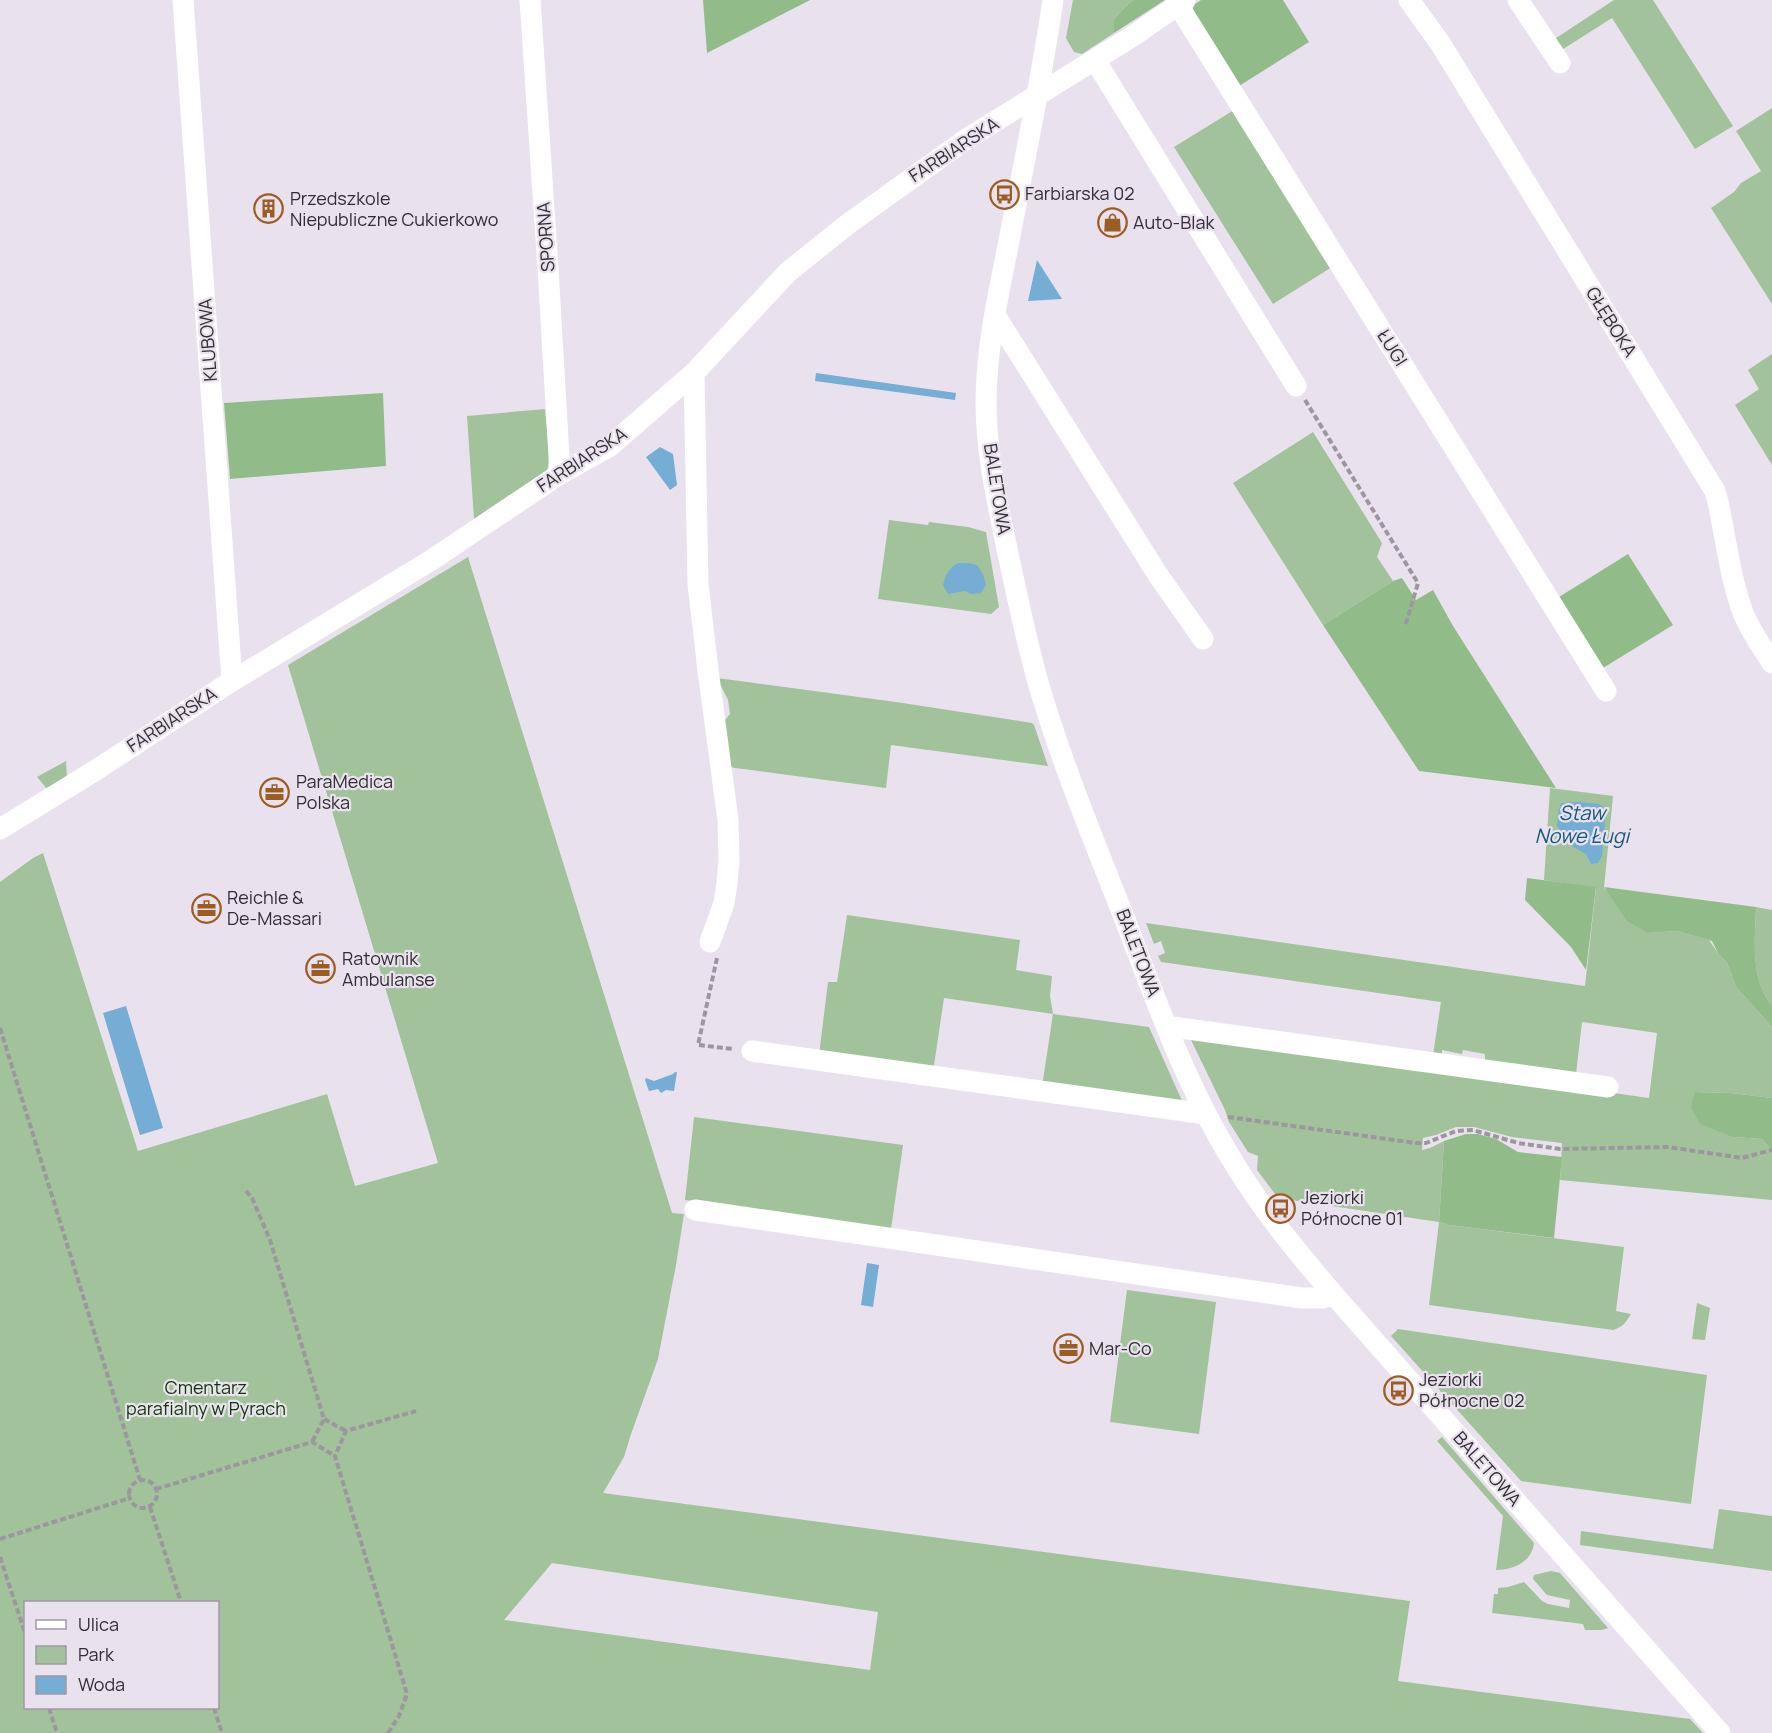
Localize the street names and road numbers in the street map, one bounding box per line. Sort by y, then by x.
street label: FARBIARSKA [904,111,1004,187]
street label: SPORNA [531,201,559,273]
street label: GŁĘBOKA [1581,282,1643,362]
street label: KLUBOWA [192,297,222,382]
street label: ŁUGI [1372,325,1413,370]
street label: FARBIARSKA [532,421,632,497]
street label: BALETOWA [979,441,1017,537]
street label: FARBIARSKA [122,681,222,757]
street label: BALETOWA [1111,905,1167,1000]
street label: BALETOWA [1448,1426,1527,1511]

